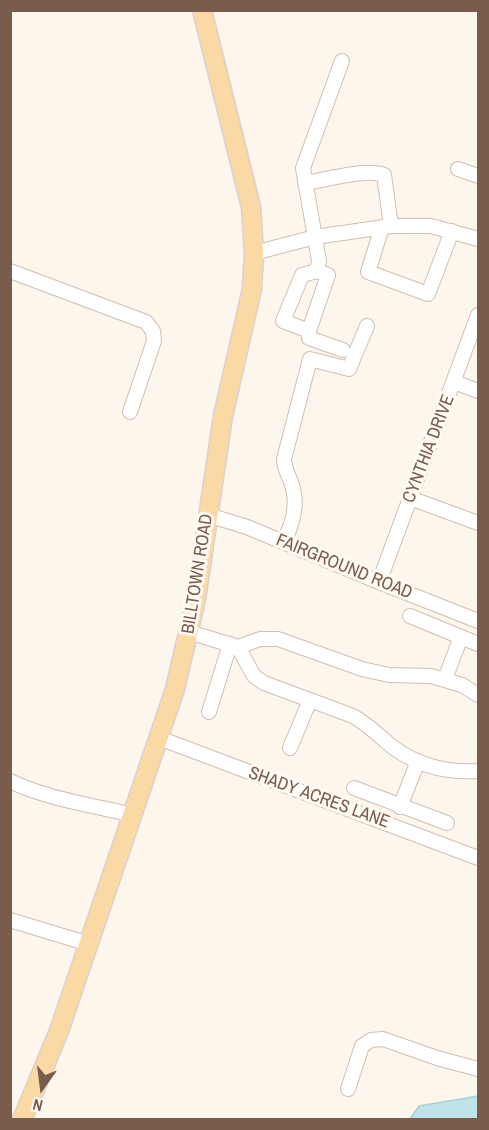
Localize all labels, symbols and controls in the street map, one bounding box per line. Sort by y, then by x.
street label: CYNTHIA DRIVE [398,392,460,506]
street label: BILLTOWN ROAD [178,513,218,635]
street label: FAIRGROUND ROAD [273,530,415,604]
street label: SHADY ACRES LANE [246,762,392,834]
north arrow [12,1058,72,1118]
text: N [30,1094,45,1117]

